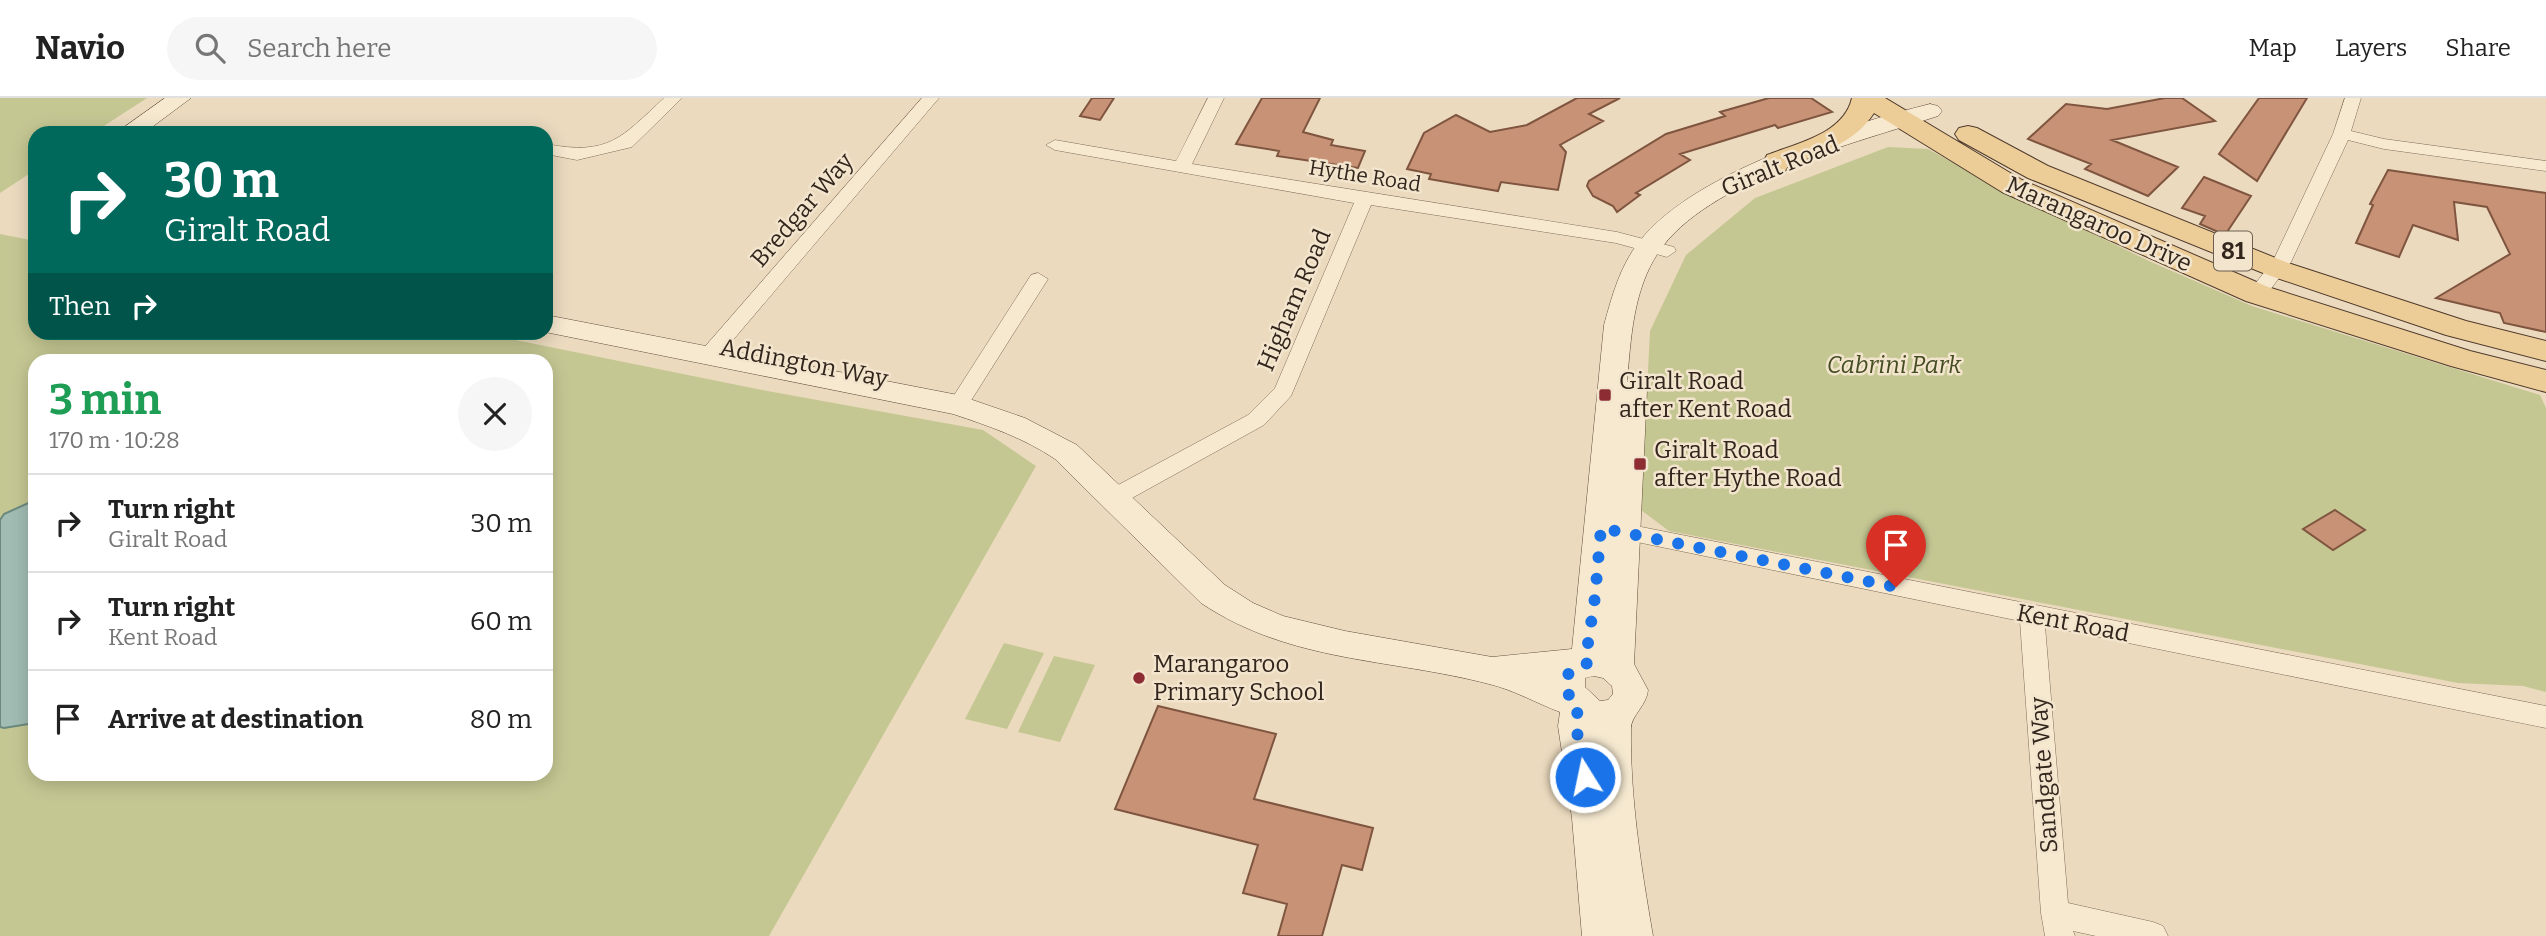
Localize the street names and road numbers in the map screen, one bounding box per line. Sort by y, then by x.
street label: Giralt Road [1717,130,1843,202]
street label: Bredgar Way [745,147,859,273]
street label: Hythe Road [1307,154,1423,198]
street label: Marangaroo Drive [2002,171,2196,277]
street label: Higham Road [1252,225,1336,375]
road number: 81 [2214,232,2252,270]
street label: Addington Way [718,333,891,393]
street label: Kent Road [2014,598,2132,648]
street label: Sandgate Way [2025,696,2063,854]

